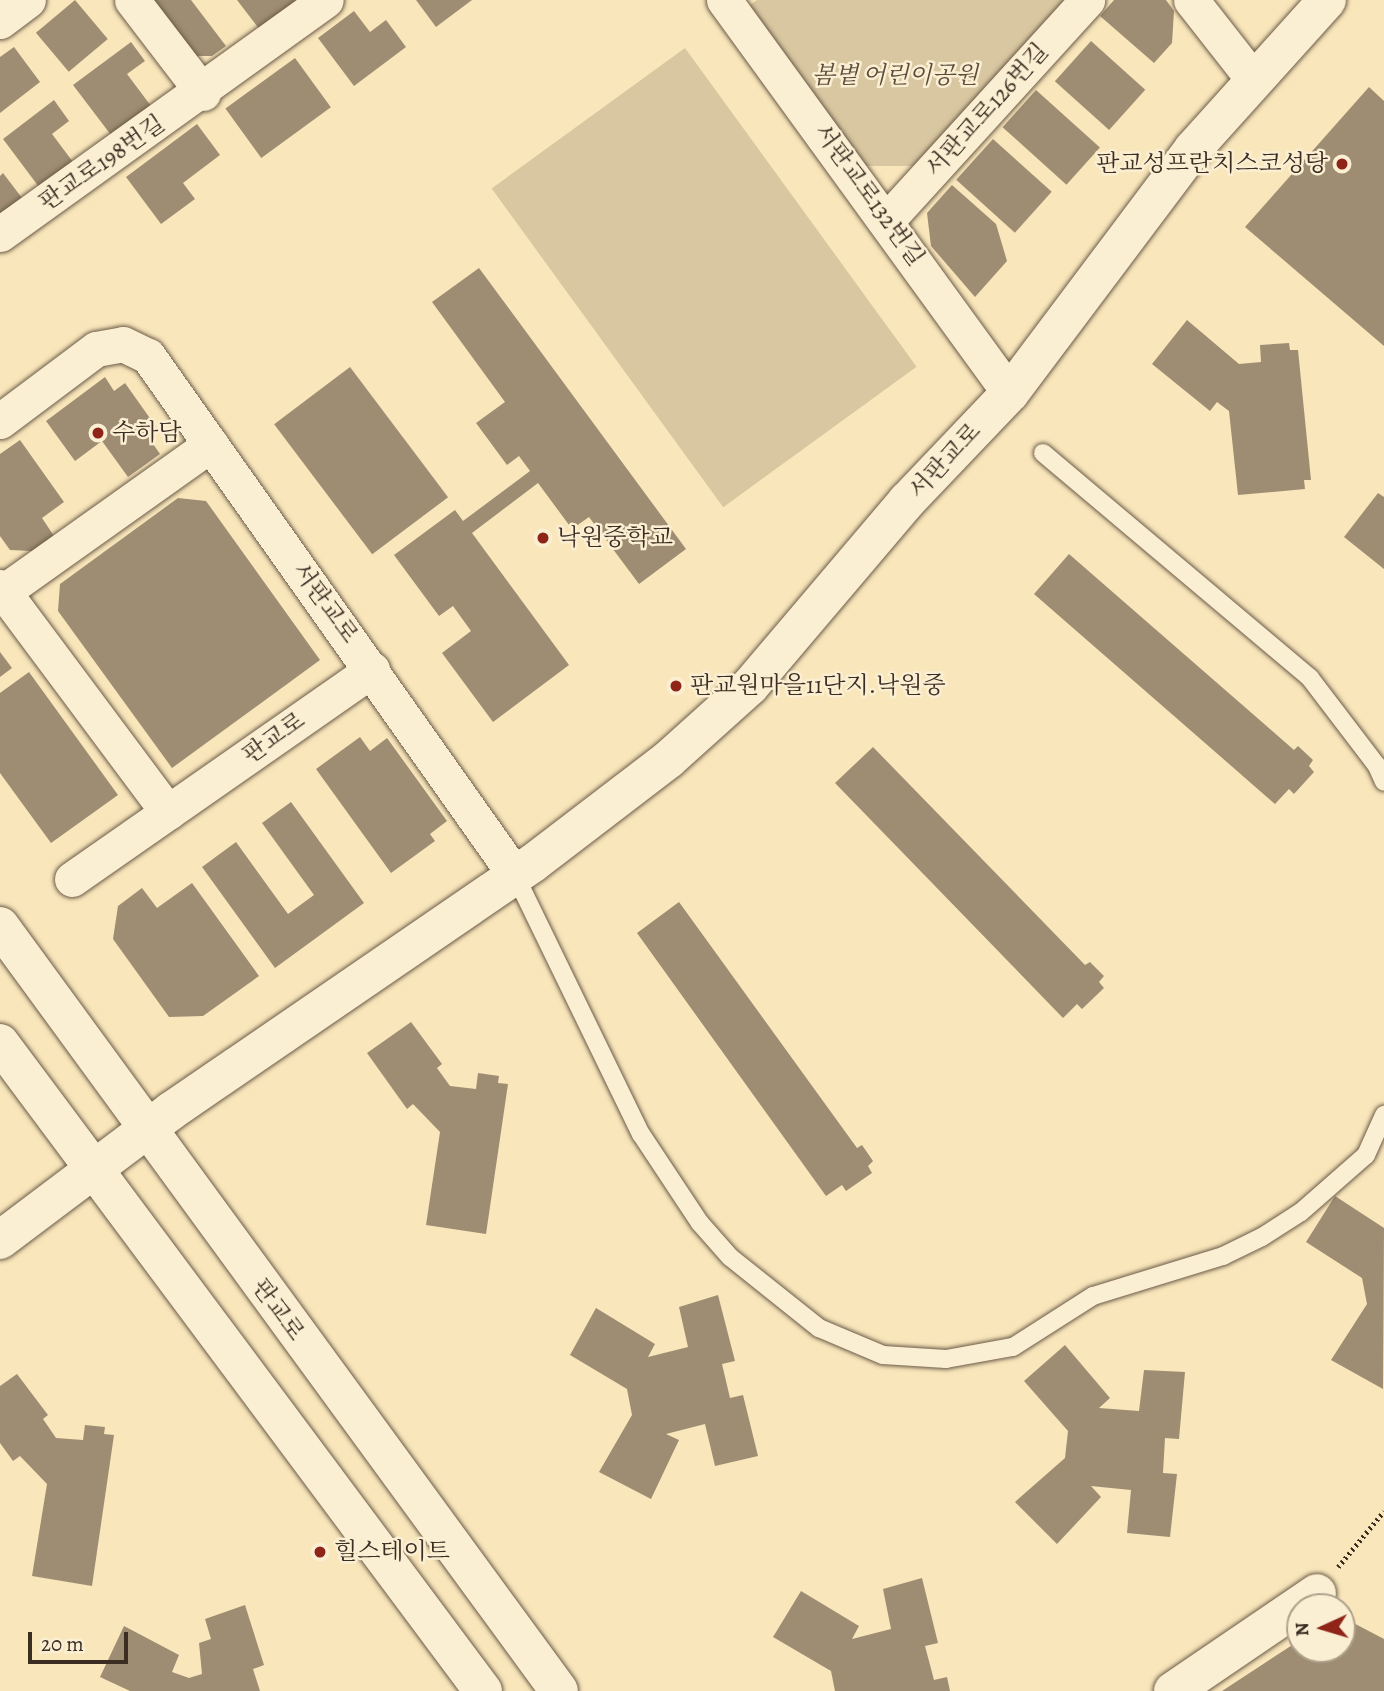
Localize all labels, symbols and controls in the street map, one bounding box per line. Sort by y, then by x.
street label: 서판교로126번길 [919,37,1055,183]
park label: 봄볕 어린이공원 [812,62,978,90]
street label: 판교로198번길 [34,109,170,217]
street label: 서판교로132번길 [808,118,930,272]
place label: 판교성프란치스코성당 [1096,150,1328,178]
marker: 판교성프란치스코성당 [1334,156,1350,172]
street label: 서판교로 [903,417,987,505]
place label: 수하담 [112,419,182,447]
marker: 수하담 [90,425,106,441]
place label: 낙원중학교 [557,524,673,552]
marker: 낙원중학교 [535,530,551,546]
street label: 서판교로 [286,557,364,649]
place label: 판교원마을11단지.낙원중 [690,672,946,700]
marker: 판교원마을11단지.낙원중 [668,678,684,694]
street label: 판교로 [237,706,311,770]
street label: 판교로 [246,1273,310,1347]
place label: 힐스테이트 [334,1538,450,1566]
marker: 힐스테이트 [312,1544,328,1560]
north arrow [1286,1593,1356,1663]
scale bar [32,1618,131,1662]
text: N [1289,1622,1315,1637]
text: 20 m [41,1630,84,1658]

